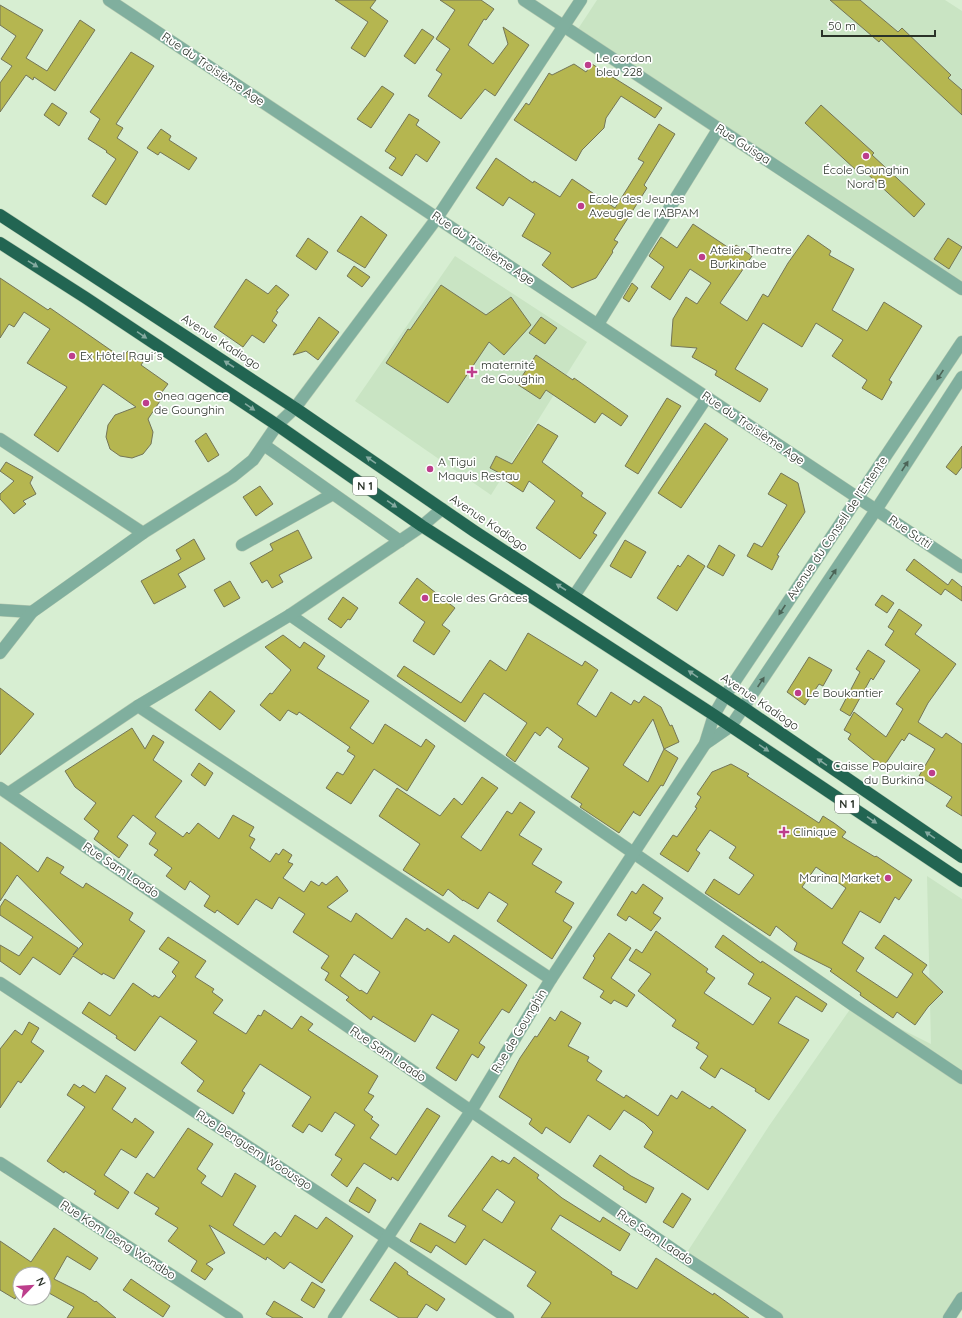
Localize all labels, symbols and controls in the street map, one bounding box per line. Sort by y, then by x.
scale bar [822,12,935,38]
text: 50 m [828,18,856,33]
street label: Rue du Troisième Age [159,29,268,109]
place label: Le cordon bleu 228 [596,50,652,79]
marker: Le cordon bleu 228 [583,60,593,70]
street label: Rue Guisga [713,120,774,167]
marker: École Gounghin Nord B [861,151,871,161]
place label: École Gounghin Nord B [823,162,909,191]
place label: Ecole des Jeunes Aveugle de l'ABPAM [589,191,699,220]
marker: Ecole des Jeunes Aveugle de l'ABPAM [576,201,586,211]
street label: Rue du Troisième Age [429,208,538,288]
place label: Atelier Theatre Burkinabe [710,242,792,271]
marker: Atelier Theatre Burkinabe [697,252,707,262]
one-way arrow [28,260,38,268]
street label: Avenue Kadiogo [179,310,264,373]
one-way arrow [137,331,147,339]
place label: Ex Hôtel Rayi´s [80,348,163,363]
marker: Ex Hôtel Rayi´s [67,351,77,361]
place label: maternité de Goughin [481,357,544,386]
one-way arrow [223,361,234,368]
marker: maternité de Goughin [466,366,478,378]
one-way arrow [936,369,944,380]
place label: Onea agence de Gounghin [154,388,229,417]
street label: Rue du Troisième Age [699,388,808,468]
marker: Onea agence de Gounghin [141,398,151,408]
one-way arrow [245,403,255,411]
street label: Avenue du Conseil de l'Entente [783,453,890,602]
place label: A Tigui Maquis Restau [438,454,519,483]
one-way arrow [366,456,377,464]
one-way arrow [901,460,908,472]
marker: A Tigui Maquis Restau [425,464,435,474]
road number: N 1 [353,477,377,495]
street label: Avenue Kadiogo [447,491,531,554]
one-way arrow [386,501,398,508]
street label: Rue Sutti [886,512,935,552]
one-way arrow [829,569,837,580]
one-way arrow [556,583,566,591]
place label: Ecole des Grâces [433,590,528,605]
marker: Ecole des Grâces [420,593,430,603]
one-way arrow [778,605,786,616]
one-way arrow [688,670,698,678]
street label: Avenue Kadiogo [718,670,802,733]
one-way arrow [757,677,765,688]
place label: Le Boukantier [806,685,883,700]
marker: Le Boukantier [793,688,803,698]
one-way arrow [758,744,769,752]
one-way arrow [817,758,828,766]
place label: Caisse Populaire du Burkina [833,758,924,787]
marker: Caisse Populaire du Burkina [927,768,937,778]
road number: N 1 [835,795,859,813]
one-way arrow [866,817,877,824]
place label: Clinique [793,824,837,839]
marker: Clinique [778,826,790,838]
one-way arrow [925,831,935,839]
street label: Rue Sam Laado [80,839,162,901]
place label: Marina Market [799,870,880,885]
marker: Marina Market [883,873,893,883]
street label: Rue de Gounghin [488,986,550,1075]
street label: Rue Sam Laado [347,1023,429,1085]
street label: Rue Denguem Woousgo [193,1106,315,1193]
street label: Rue Kom Deng Wondbo [58,1197,179,1283]
street label: Rue Sam Laado [614,1206,696,1268]
north arrow [12,1266,52,1306]
text: N [33,1275,49,1288]

